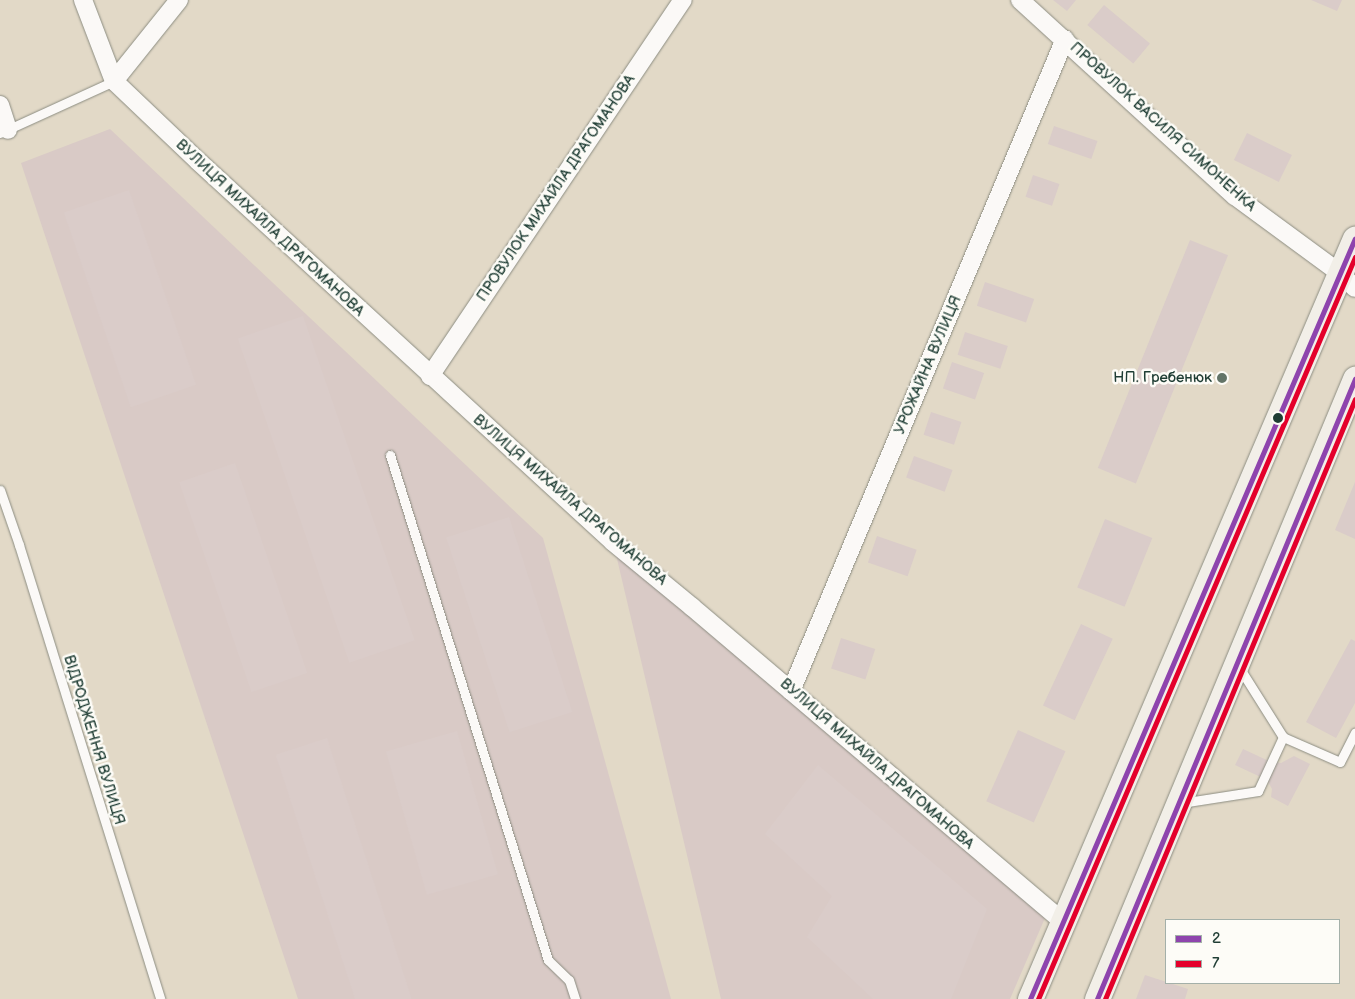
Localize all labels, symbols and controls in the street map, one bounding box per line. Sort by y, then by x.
street label: ПРОВУЛОК ВАСИЛЯ СИМОНЕНКА [1066,39,1260,215]
street label: ПРОВУЛОК МИХАЙЛА ДРАГОМАНОВА [473,71,639,305]
street label: ВУЛИЦЯ МИХАЙЛА ДРАГОМАНОВА [172,136,368,320]
street label: УРОЖАЙНА ВУЛИЦЯ [891,293,965,437]
place label: НП. Гребенюк [1113,369,1212,387]
marker: НП. Гребенюк [1216,372,1228,384]
street label: ВУЛИЦЯ МИХАЙЛА ДРАГОМАНОВА [469,411,671,589]
unlabelled marker [1273,413,1283,423]
street label: ВІДРОДЖЕННЯ ВУЛИЦЯ [60,653,128,827]
street label: ВУЛИЦЯ МИХАЙЛА ДРАГОМАНОВА [776,675,978,853]
legend [1165,919,1340,984]
text: 2 [1212,929,1221,948]
text: 7 [1212,954,1219,973]

